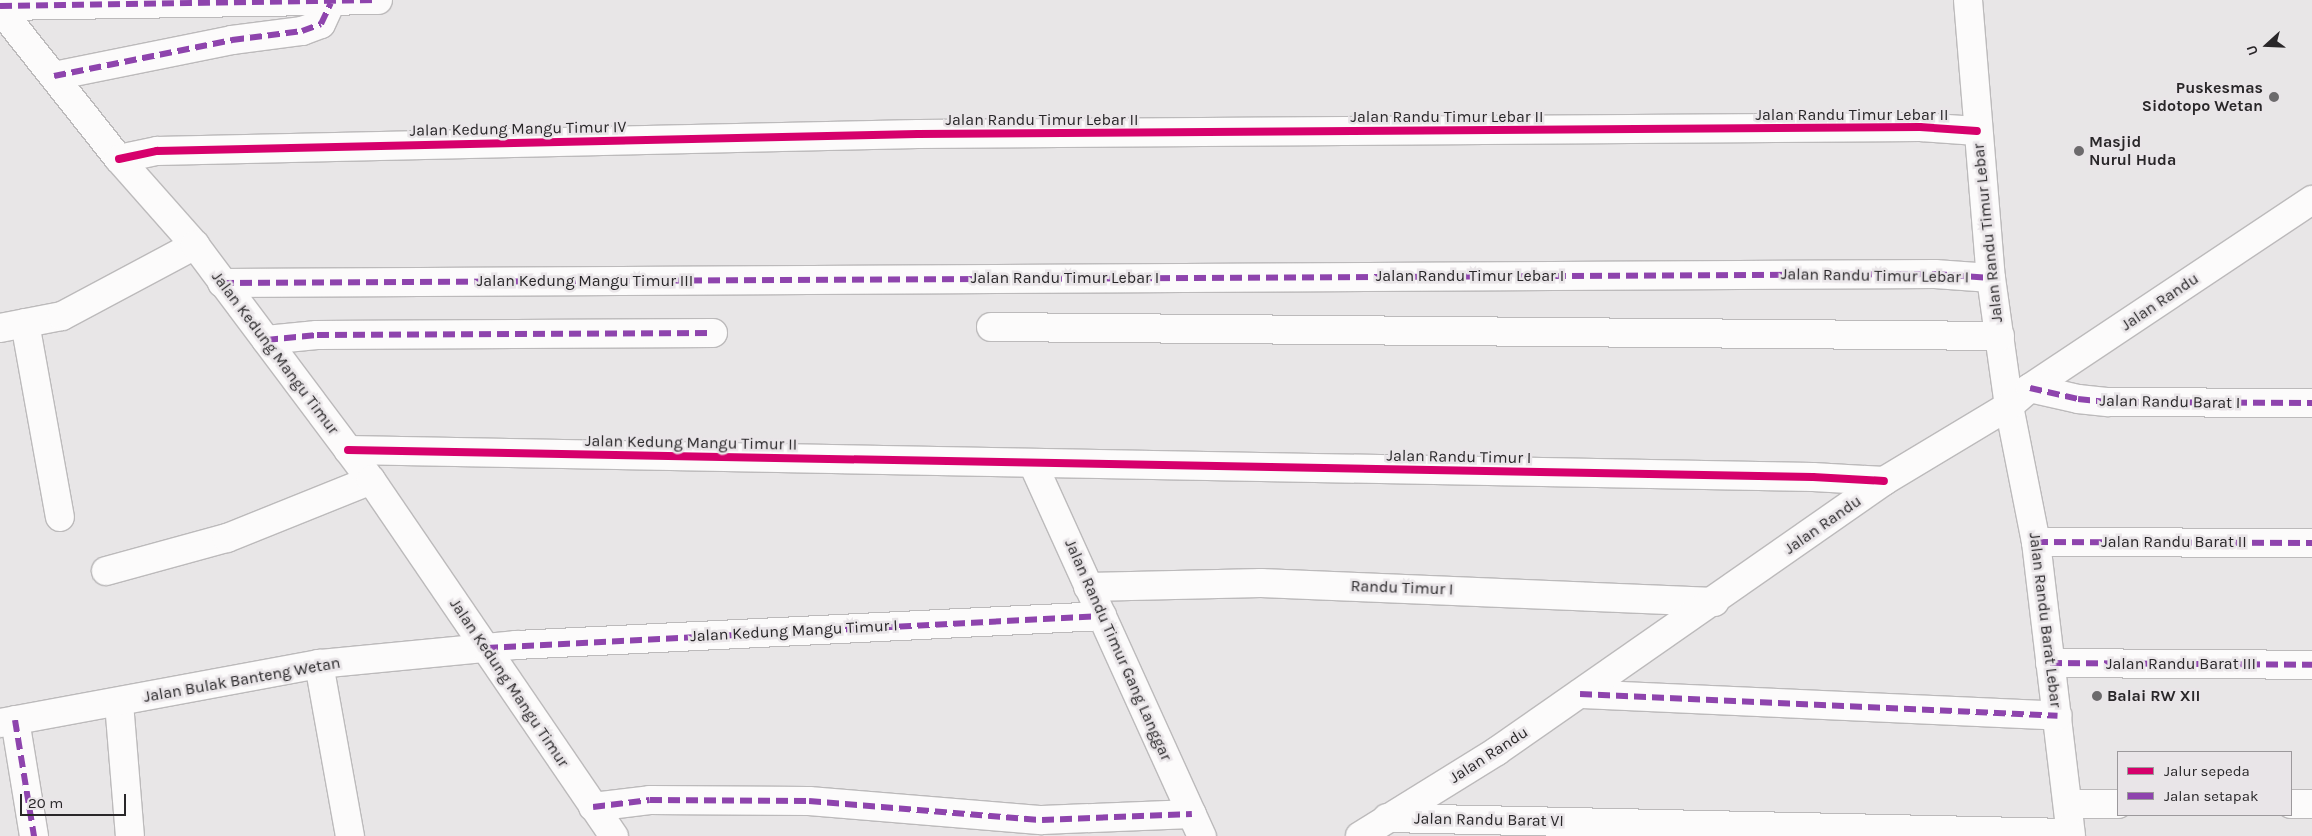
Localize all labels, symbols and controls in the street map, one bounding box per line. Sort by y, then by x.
north arrow [2242,20,2292,70]
text: U [2243,43,2262,58]
place label: Puskesmas Sidotopo Wetan [2142,78,2263,116]
marker: Puskesmas Sidotopo Wetan [2267,90,2281,104]
street label: Jalan Randu Timur Lebar II [1756,105,1948,125]
street label: Jalan Randu Timur Lebar II [1351,107,1543,127]
street label: Jalan Randu Timur Lebar II [946,110,1138,130]
street label: Jalan Kedung Mangu Timur IV [410,118,626,140]
place label: Masjid Nurul Huda [2089,132,2176,170]
street label: Jalan Randu Timur Lebar [1969,142,2007,324]
marker: Masjid Nurul Huda [2073,145,2085,157]
street label: Jalan Randu Timur Lebar I [1781,265,1969,287]
street label: Jalan Randu Timur Lebar I [1376,266,1564,286]
street label: Jalan Kedung Mangu Timur [207,268,343,438]
street label: Jalan Randu Timur Lebar I [971,268,1159,288]
street label: Jalan Randu [2118,269,2202,335]
street label: Jalan Kedung Mangu Timur III [477,271,693,291]
street label: Jalan Randu Barat I [2099,391,2241,413]
street label: Jalan Kedung Mangu Timur II [585,432,797,454]
street label: Jalan Randu Timur I [1386,446,1532,468]
street label: Jalan Randu [1781,491,1865,559]
street label: Jalan Randu Barat Lebar [2025,531,2065,709]
street label: Jalan Randu Barat II [2101,532,2247,552]
street label: Jalan Randu Timur Gang Langgar [1060,536,1176,764]
street label: Randu Timur I [1350,577,1454,599]
street label: Jalan Kedung Mangu Timur [445,595,573,771]
street label: Jalan Kedung Mangu Timur I [690,616,898,646]
street label: Jalan Bulak Banteng Wetan [142,653,342,707]
street label: Jalan Randu Barat III [2106,654,2256,674]
place label: Balai RW XII [2107,686,2200,706]
marker: Balai RW XII [2091,690,2103,702]
street label: Jalan Randu [1446,723,1532,787]
legend [2117,751,2292,816]
text: Jalur sepeda [2164,762,2250,780]
scale bar [22,784,129,816]
text: Jalan setapak [2164,787,2258,805]
text: 20 m [28,794,63,812]
street label: Jalan Randu Barat VI [1414,809,1564,831]

